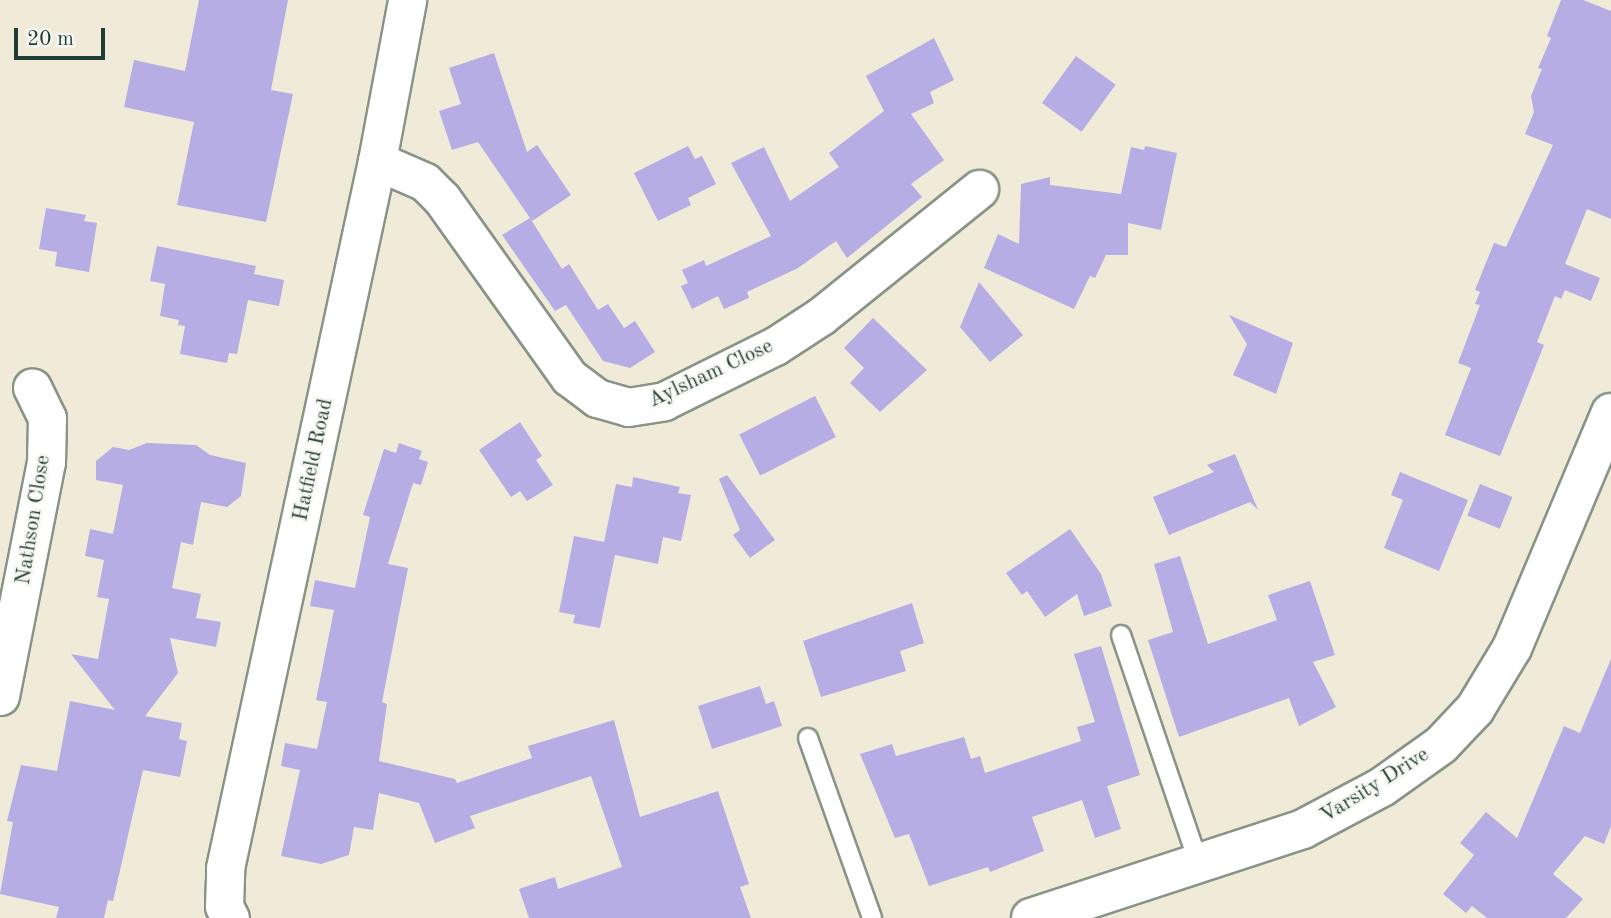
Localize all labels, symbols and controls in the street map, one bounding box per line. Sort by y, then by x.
scale bar [18,14,108,58]
text: 20 m [27,29,74,50]
street label: Aylsham Close [645,334,777,414]
street label: Hatfield Road [289,397,339,523]
street label: Nathson Close [11,453,57,587]
street label: Varsity Drive [1316,743,1434,829]

